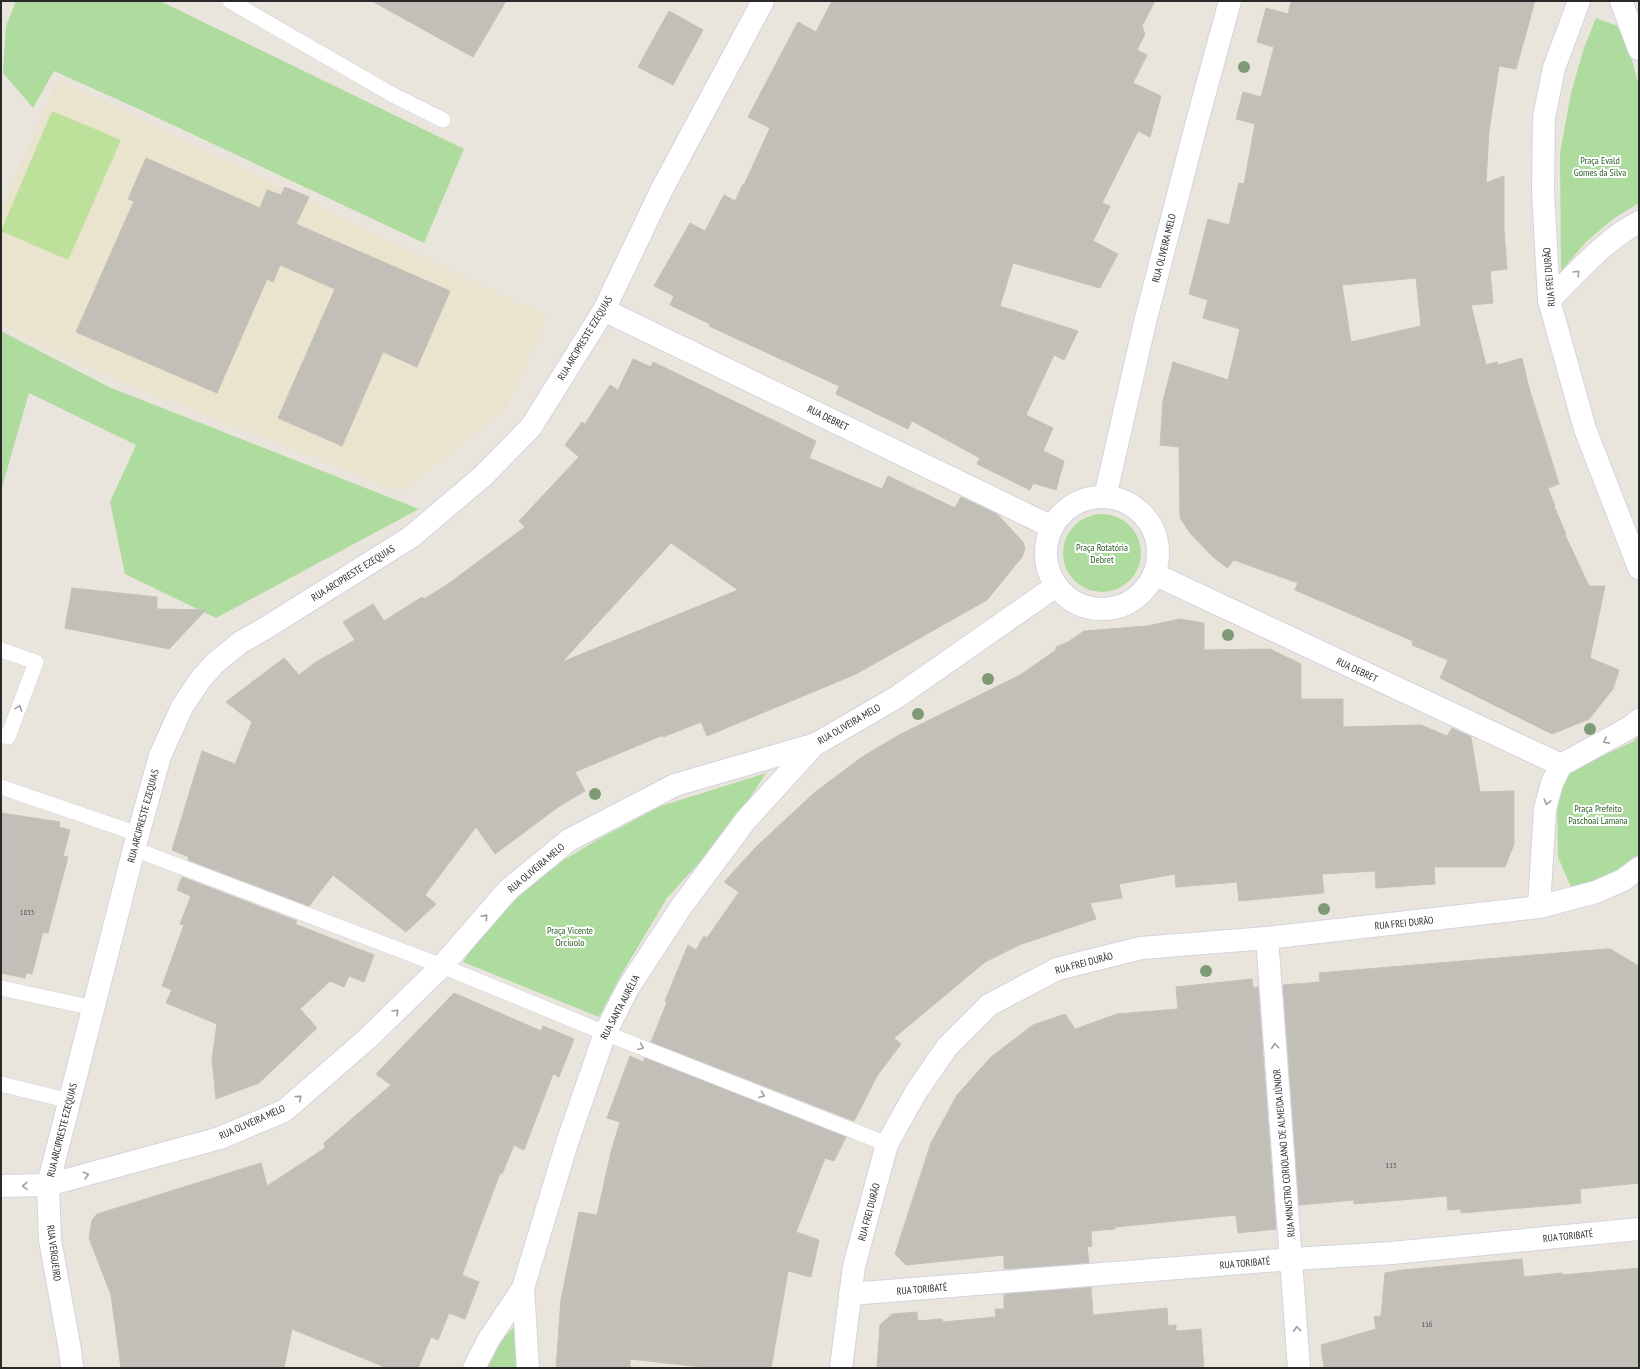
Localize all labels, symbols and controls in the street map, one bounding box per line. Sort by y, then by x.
park label: Praça Evald Gomes da Silva [1574,154,1626,179]
street label: RUA OLIVEIRA MELO [1149,212,1179,284]
street label: RUA FREI DURÃO [1540,246,1558,307]
one-way arrow [1572,270,1580,278]
street label: RUA ARCIPRESTE EZEQUIAS [555,293,615,383]
street label: RUA DEBRET [805,402,851,434]
park label: Praça Rotatória Debret [1076,541,1128,566]
street label: RUA ARCIPRESTE EZEQUIAS [309,542,397,604]
street label: RUA DEBRET [1334,655,1380,685]
street label: RUA OLIVEIRA MELO [815,700,883,747]
one-way arrow [15,704,23,711]
one-way arrow [1603,736,1611,744]
street label: RUA ARCIPRESTE EZEQUIAS [124,768,162,864]
one-way arrow [1543,798,1552,805]
park label: Praça Prefeito Paschoal Lamana [1568,802,1628,827]
street label: RUA OLIVEIRA MELO [505,840,568,896]
house number: 1833 [20,907,35,917]
street label: RUA FREI DURÃO [1374,913,1435,933]
one-way arrow [480,914,487,921]
park label: Praça Vicente Orciuolo [547,924,593,949]
street label: RUA FREI DURÃO [1054,949,1115,977]
street label: RUA SANTA AURÉLIA [598,972,643,1042]
one-way arrow [391,1009,399,1016]
one-way arrow [638,1043,645,1051]
one-way arrow [1271,1043,1280,1049]
street label: RUA MINISTRO CORIOLANO DE ALMEIDA JÚNIOR [1270,1068,1298,1238]
street label: RUA ARCIPRESTE EZEQUIAS [44,1082,80,1178]
one-way arrow [758,1090,765,1098]
one-way arrow [294,1095,301,1102]
street label: RUA OLIVEIRA MELO [217,1102,287,1142]
house number: 113 [1386,1160,1397,1170]
one-way arrow [82,1171,89,1180]
one-way arrow [22,1181,28,1190]
street label: RUA FREI DURÃO [855,1181,883,1242]
street label: RUA VERGUEIRO [44,1224,64,1282]
street label: RUA TORIBATÉ [1542,1227,1594,1245]
street label: RUA TORIBATÉ [1219,1254,1271,1272]
street label: RUA TORIBATÉ [896,1280,948,1298]
house number: 116 [1422,1319,1433,1329]
one-way arrow [1293,1326,1302,1332]

